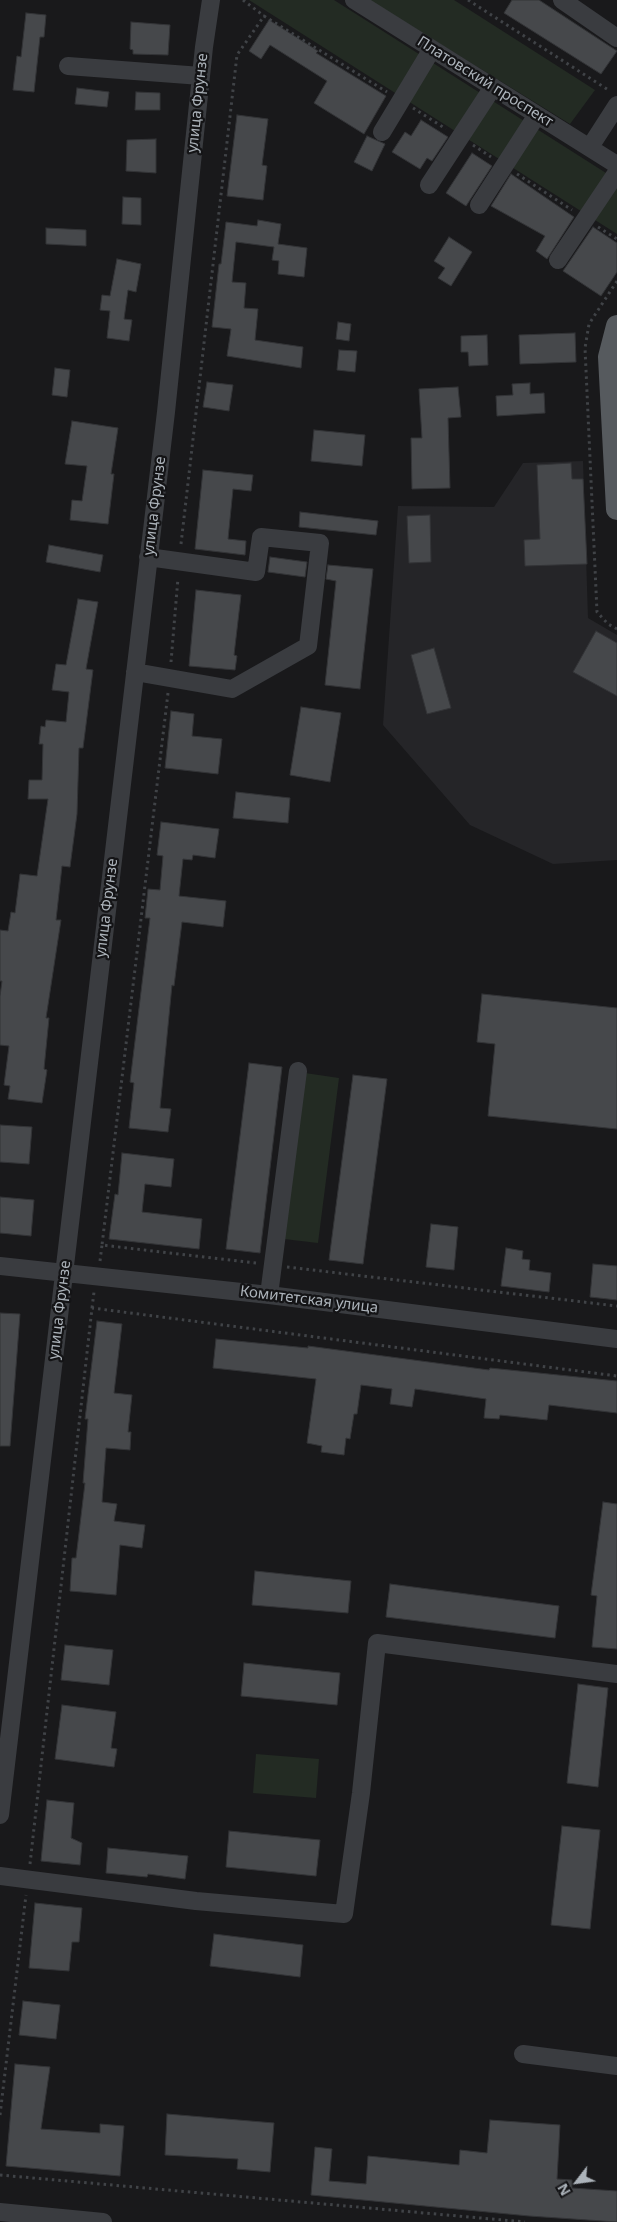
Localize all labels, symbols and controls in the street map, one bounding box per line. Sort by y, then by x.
street label: Платовский проспект [414,33,556,131]
street label: улица Фрунзе [184,52,212,154]
street label: улица Фрунзе [140,455,170,557]
street label: улица Фрунзе [92,857,122,959]
street label: улица Фрунзе [45,1259,75,1361]
street label: Комитетская улица [239,1283,379,1317]
north arrow [552,2157,602,2207]
text: N [553,2180,575,2199]

